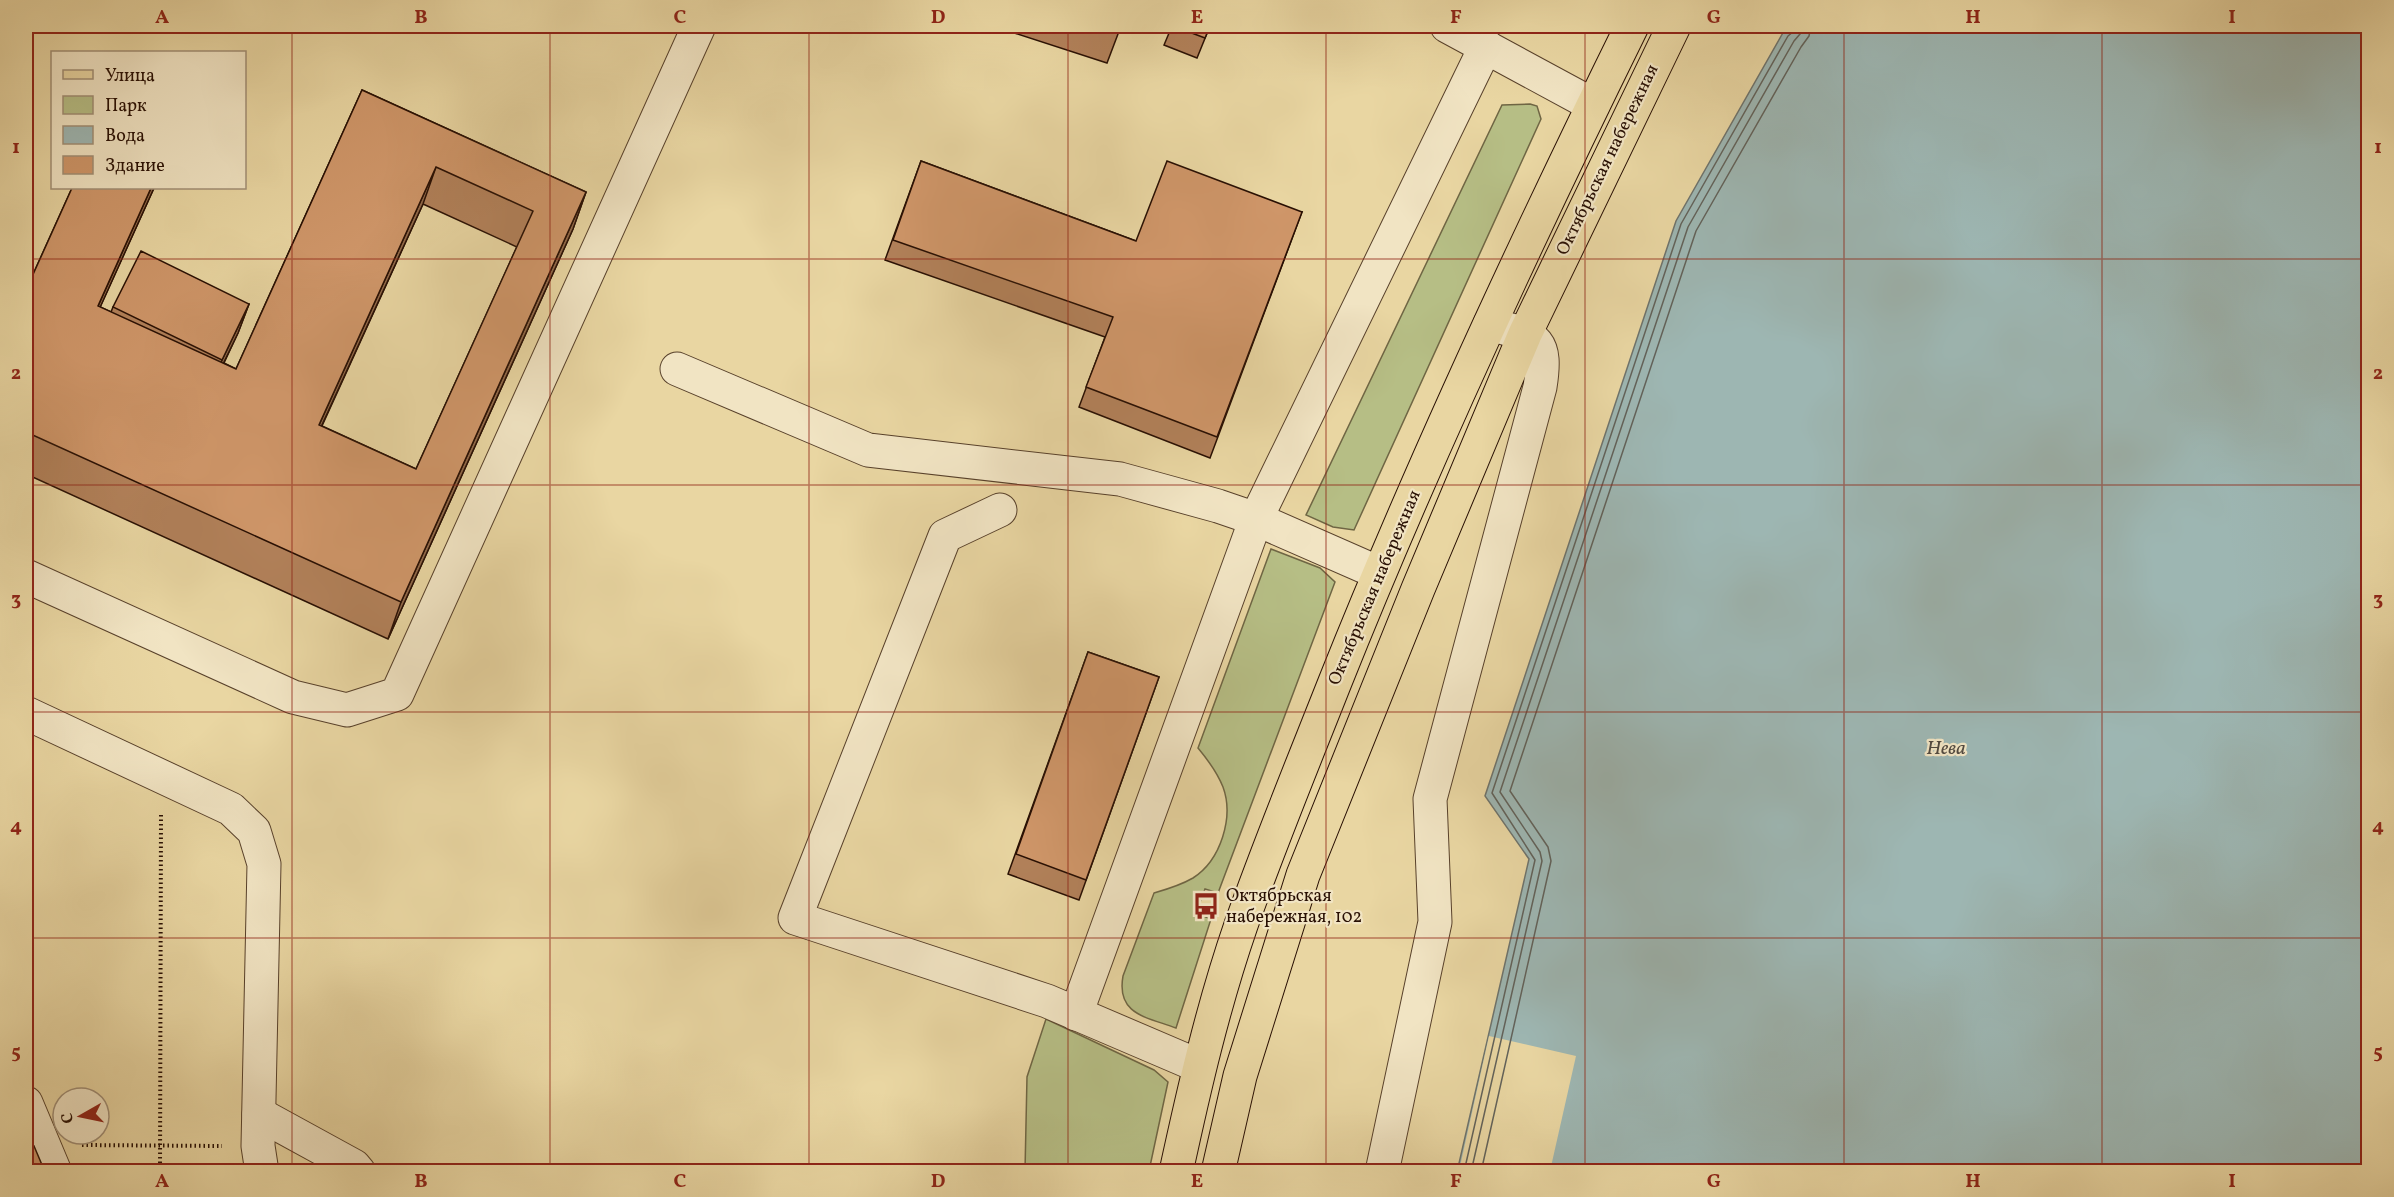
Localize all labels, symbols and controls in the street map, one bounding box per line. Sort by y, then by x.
text: A [155,4,169,32]
text: B [414,4,428,32]
text: C [674,4,687,32]
text: D [931,4,945,32]
text: E [1191,4,1203,32]
text: F [1450,4,1462,32]
text: G [1707,4,1721,32]
text: H [1965,4,1981,32]
text: I [2228,4,2236,32]
legend [51,51,246,189]
street label: Октябрьская набережная [1551,60,1665,260]
text: Улица [105,64,155,89]
text: Парк [105,94,147,119]
text: Вода [105,124,145,149]
text: 1 [12,134,20,162]
text: 1 [2374,134,2382,162]
text: Здание [105,154,165,179]
text: 2 [11,360,21,388]
text: 2 [2373,360,2383,388]
street label: Октябрьская набережная [1323,487,1427,689]
text: 3 [11,586,21,614]
text: 3 [2373,586,2383,614]
water label: Нева [1926,735,1966,763]
text: 4 [10,813,22,841]
text: 4 [2372,813,2384,841]
place label: Октябрьская набережная, 102 [1226,884,1362,930]
bus stop icon: Октябрьская набережная, 102 [1191,891,1221,921]
text: 5 [11,1039,21,1067]
text: 5 [2373,1039,2383,1067]
north arrow [51,1086,111,1146]
text: С [56,1111,80,1125]
text: A [155,1168,169,1196]
text: B [414,1168,428,1196]
text: C [674,1168,687,1196]
text: D [931,1168,945,1196]
text: E [1191,1168,1203,1196]
text: F [1450,1168,1462,1196]
text: G [1707,1168,1721,1196]
text: H [1965,1168,1981,1196]
text: I [2228,1168,2236,1196]

